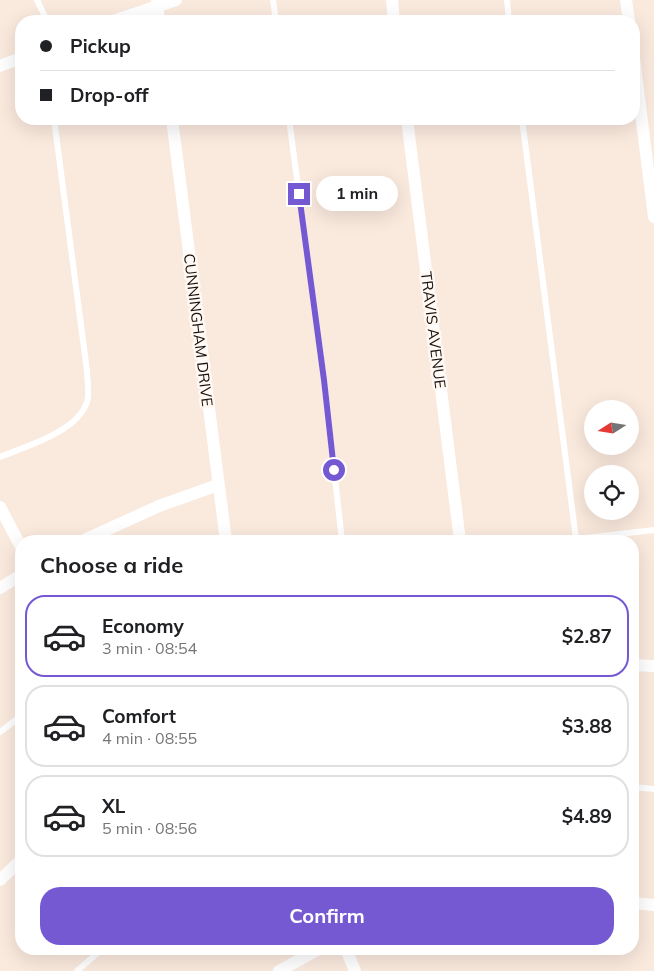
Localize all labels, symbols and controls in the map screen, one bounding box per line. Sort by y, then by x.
text: Pickup [70,34,131,58]
text: Drop-off [70,83,148,107]
callout: 1 min [316,176,399,212]
route end [288,183,310,205]
text: 1 min [336,183,378,203]
street label: CUNNINGHAM DRIVE [180,252,217,408]
street label: TRAVIS AVENUE [417,270,450,390]
north arrow [584,400,639,455]
map controls [584,400,639,520]
route start [323,459,345,481]
button: locate [584,465,639,520]
text: Choose a ride [40,551,183,579]
icon: car [42,614,87,659]
text: Economy [102,614,184,638]
text: $2.87 [562,624,612,648]
text: 3 min · 08:54 [102,638,197,658]
icon: car [42,704,87,749]
text: Comfort [102,704,176,728]
text: $3.88 [562,714,612,738]
text: 4 min · 08:55 [102,728,197,748]
icon: car [42,794,87,839]
text: XL [102,794,125,818]
text: $4.89 [562,804,612,828]
text: 5 min · 08:56 [102,818,197,838]
button: Confirm [40,887,614,945]

